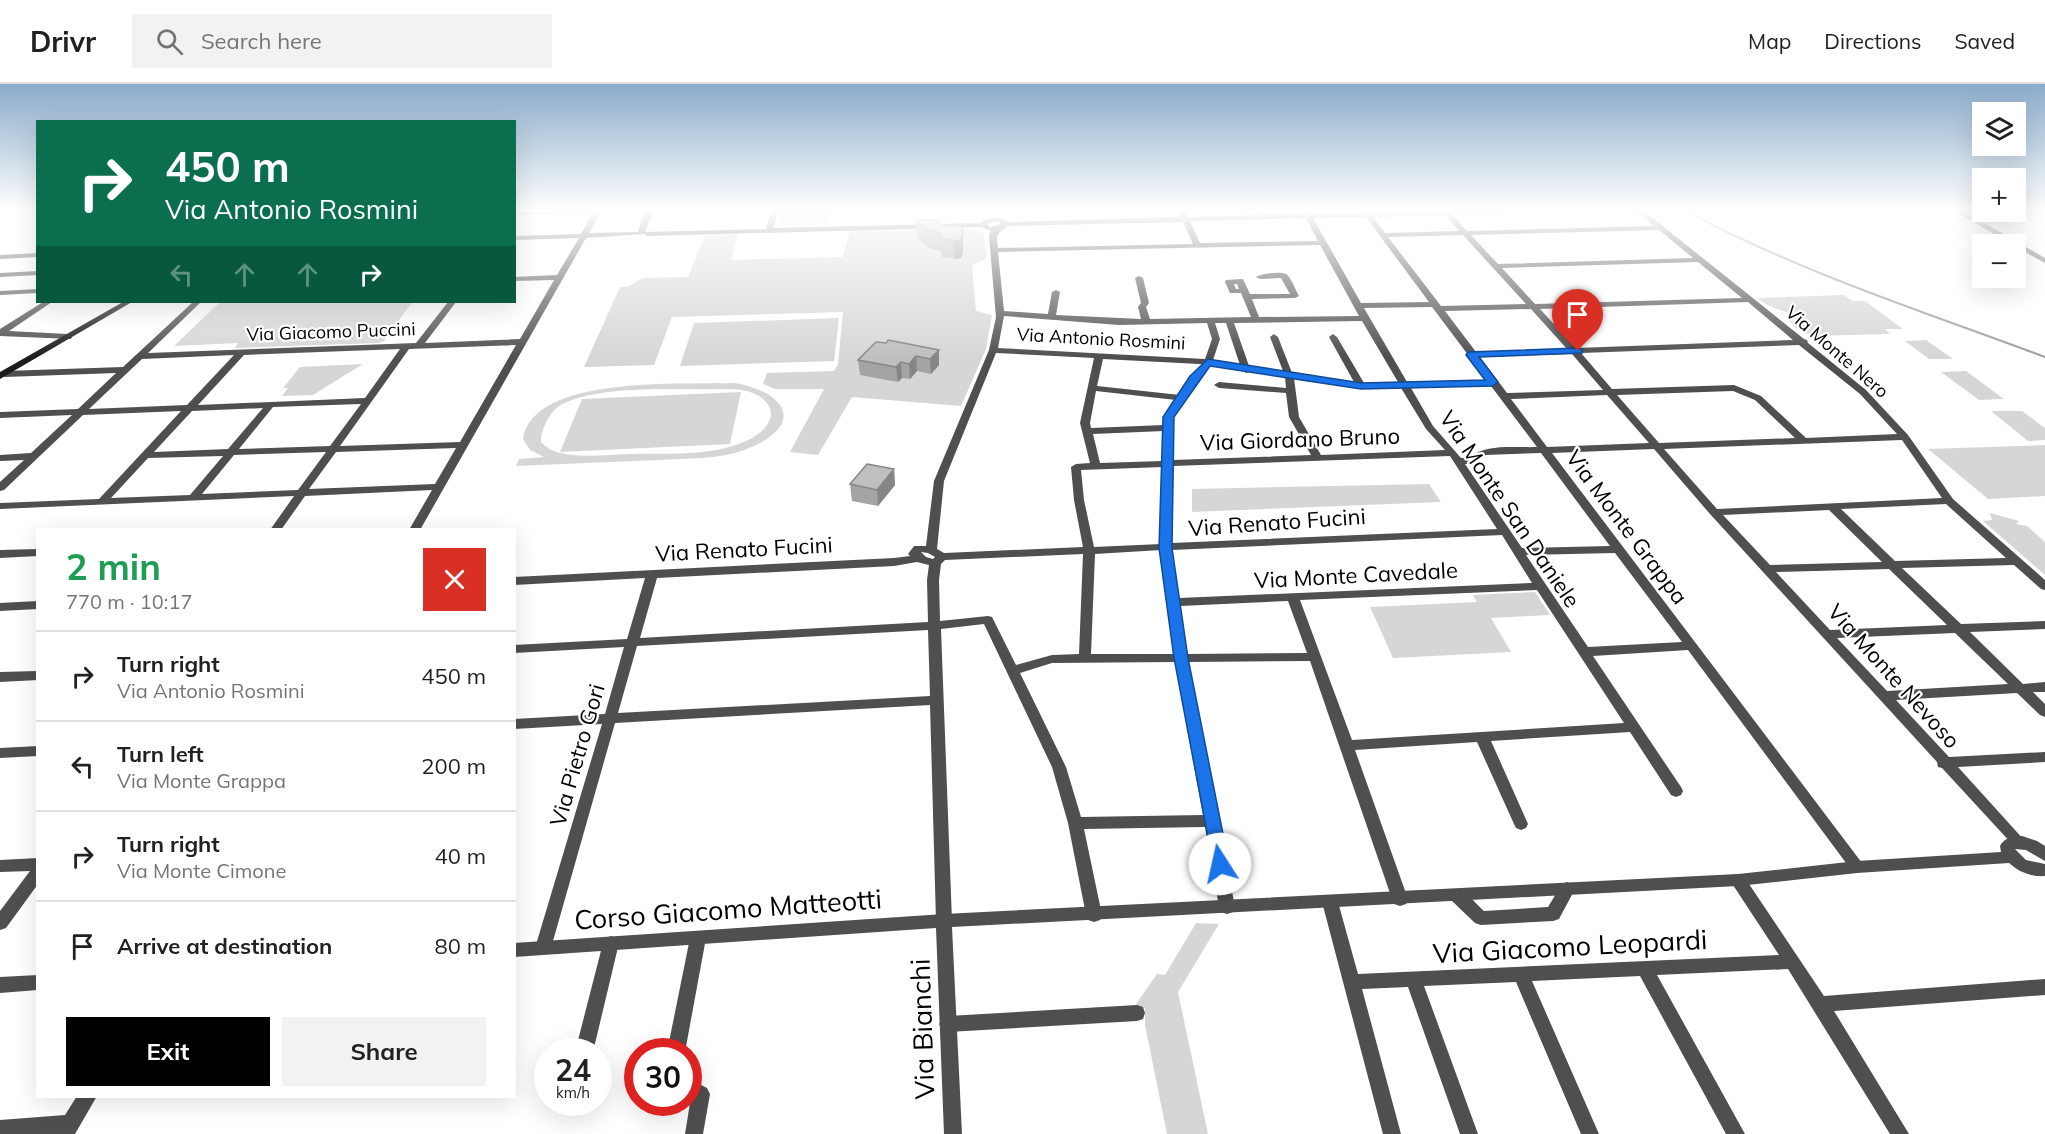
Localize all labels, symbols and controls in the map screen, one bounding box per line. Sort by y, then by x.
search box [132,14,552,68]
text: Drivr [30,24,96,59]
icon: search [153,25,186,58]
text: Search here [201,27,322,55]
text: Map [1748,28,1791,54]
text: Directions [1824,28,1921,54]
text: Saved [1954,28,2015,54]
map controls [1972,102,2026,288]
button: layers [1972,102,2026,156]
text: 450 m [165,140,290,193]
icon: right [66,144,144,222]
button: + [1972,168,2026,222]
text: Via Antonio Rosmini [165,192,418,226]
button: − [1972,234,2026,288]
icon: left [165,258,198,291]
icon: ahead [228,258,261,291]
icon: ahead [291,258,324,291]
icon: right [354,258,387,291]
pin [1552,289,1603,351]
icon: arrive [1561,298,1594,331]
street label: Via Monte Nero [1781,301,1894,403]
street label: Via Giacomo Puccini [246,317,416,346]
street label: Via Antonio Rosmini [1016,323,1186,354]
street label: Via Monte San Daniele [1434,405,1586,613]
street label: Via Giordano Bruno [1200,422,1400,456]
street label: Via Monte Grappa [1560,444,1694,610]
street label: Via Renato Fucini [1187,502,1367,542]
street label: Via Renato Fucini [655,530,833,568]
text: 2 min [66,544,161,589]
button: close [423,548,486,611]
street label: Via Monte Cavedale [1253,556,1459,594]
text: 770 m · 10:17 [66,589,192,614]
street label: Via Monte Nevoso [1822,598,1966,754]
text: Turn right [117,650,220,678]
icon: right [66,660,99,693]
text: 450 m [421,662,486,690]
text: Via Antonio Rosmini [117,678,305,703]
street label: Via Pietro Gori [543,681,611,829]
text: Turn left [117,740,204,768]
icon: left [66,750,99,783]
text: 200 m [421,752,486,780]
text: Via Monte Grappa [117,768,286,793]
text: Turn right [117,830,220,858]
position arrow [1188,832,1252,896]
icon: right [66,840,99,873]
text: 40 m [435,842,486,870]
text: Via Monte Cimone [117,858,286,883]
street label: Corso Giacomo Matteotti [573,881,883,937]
street label: Via Giacomo Leopardi [1432,922,1708,970]
icon: arrive [66,930,99,963]
text: Arrive at destination [117,932,332,960]
text: 80 m [435,932,486,960]
street label: Via Bianchi [903,958,941,1100]
button: Exit [66,1017,270,1086]
button: Share [282,1017,486,1086]
speed limit sign: 30 [624,1038,702,1116]
text: 24 [555,1051,591,1089]
text: km/h [556,1083,590,1102]

